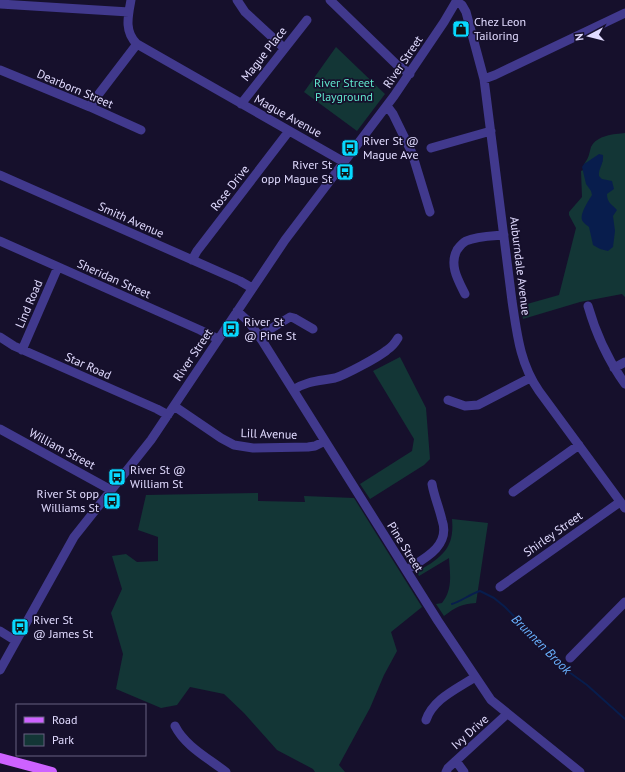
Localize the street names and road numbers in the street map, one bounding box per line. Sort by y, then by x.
street label: Mague Place [238,23,290,84]
street label: River Street [380,33,426,91]
street label: Dearborn Street [35,66,116,111]
street label: Mague Avenue [252,91,325,140]
street label: Rose Drive [207,162,252,214]
street label: Smith Avenue [96,198,166,241]
street label: Auburndale Avenue [507,216,534,316]
street label: Sheridan Street [75,256,153,301]
street label: Lind Road [12,277,45,330]
street label: River Street [170,326,216,384]
street label: Star Road [63,349,114,382]
street label: William Street [27,425,98,472]
street label: Lill Avenue [240,425,298,442]
street label: Shirley Street [520,508,585,559]
street label: Pine Street [384,519,427,575]
street label: Ivy Drive [448,711,491,752]

